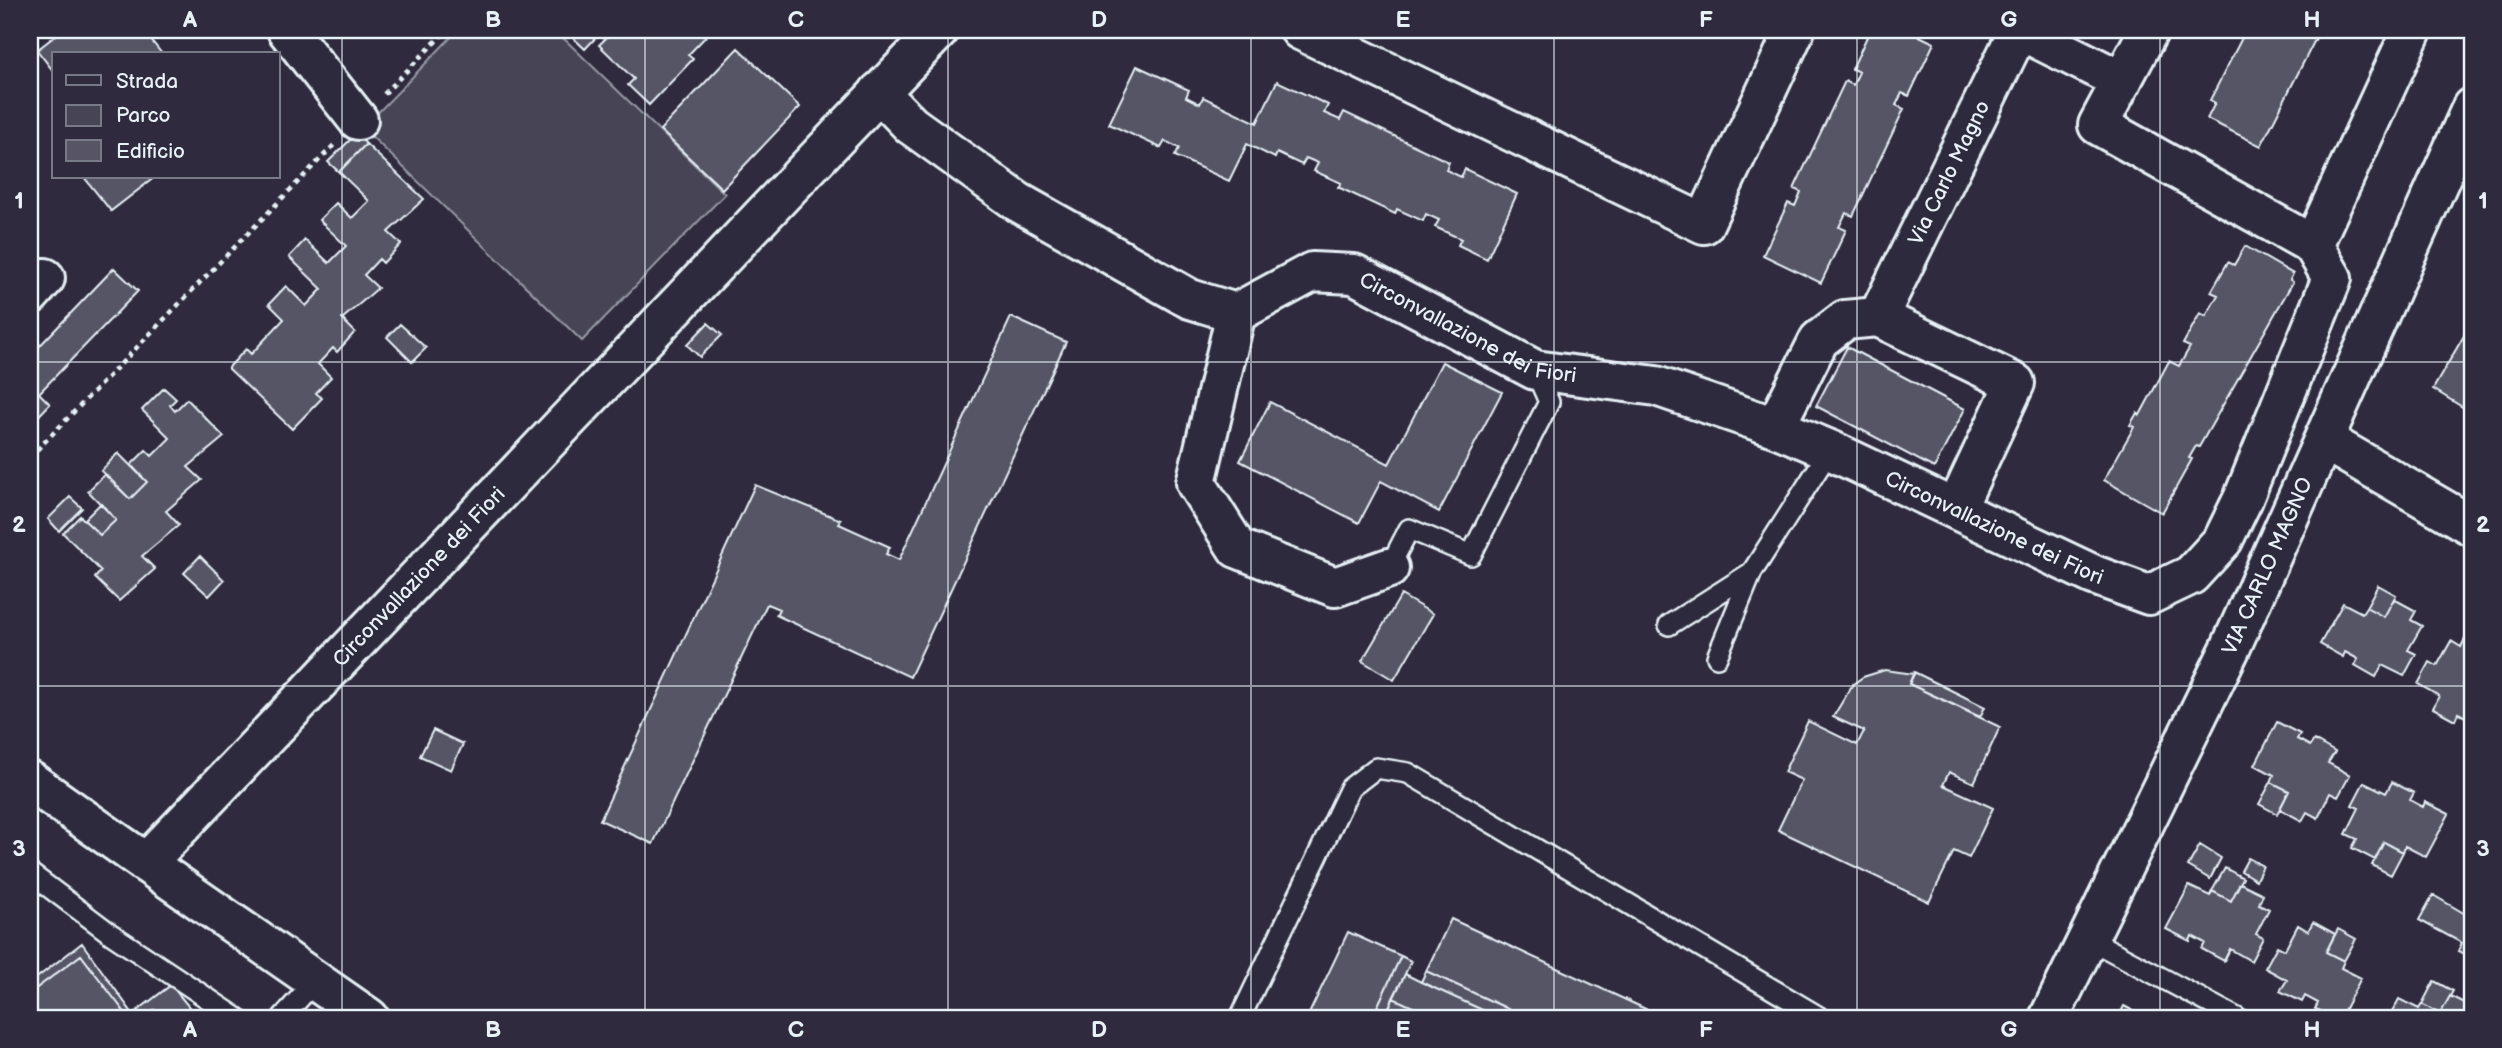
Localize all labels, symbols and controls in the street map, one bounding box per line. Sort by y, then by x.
text: A [182,6,198,34]
text: B [485,6,501,34]
text: C [788,6,804,34]
text: D [1091,6,1107,34]
text: E [1396,6,1411,34]
text: F [1699,6,1713,34]
text: G [2001,6,2018,34]
text: H [2303,6,2321,34]
legend [52,52,280,178]
text: Strada [116,69,178,94]
street label: Via Carlo Magno [1903,96,1995,249]
text: Parco [116,103,171,128]
text: Edificio [116,139,185,164]
text: 1 [14,187,24,215]
text: 1 [2478,187,2488,215]
street label: Circonvallazione dei Fiori [1355,267,1578,388]
street label: Circonvallazione dei Fiori [1881,466,2107,590]
street label: VIA CARLO MAGNO [2217,473,2318,659]
street label: Circonvallazione dei Fiori [328,482,510,672]
text: 2 [12,511,26,539]
text: 2 [2476,511,2490,539]
text: 3 [12,835,26,863]
text: 3 [2476,835,2490,863]
text: A [182,1016,198,1044]
text: B [485,1016,501,1044]
text: C [788,1016,804,1044]
text: D [1091,1016,1107,1044]
text: E [1396,1016,1411,1044]
text: F [1699,1016,1713,1044]
text: G [2001,1016,2018,1044]
text: H [2303,1016,2321,1044]

